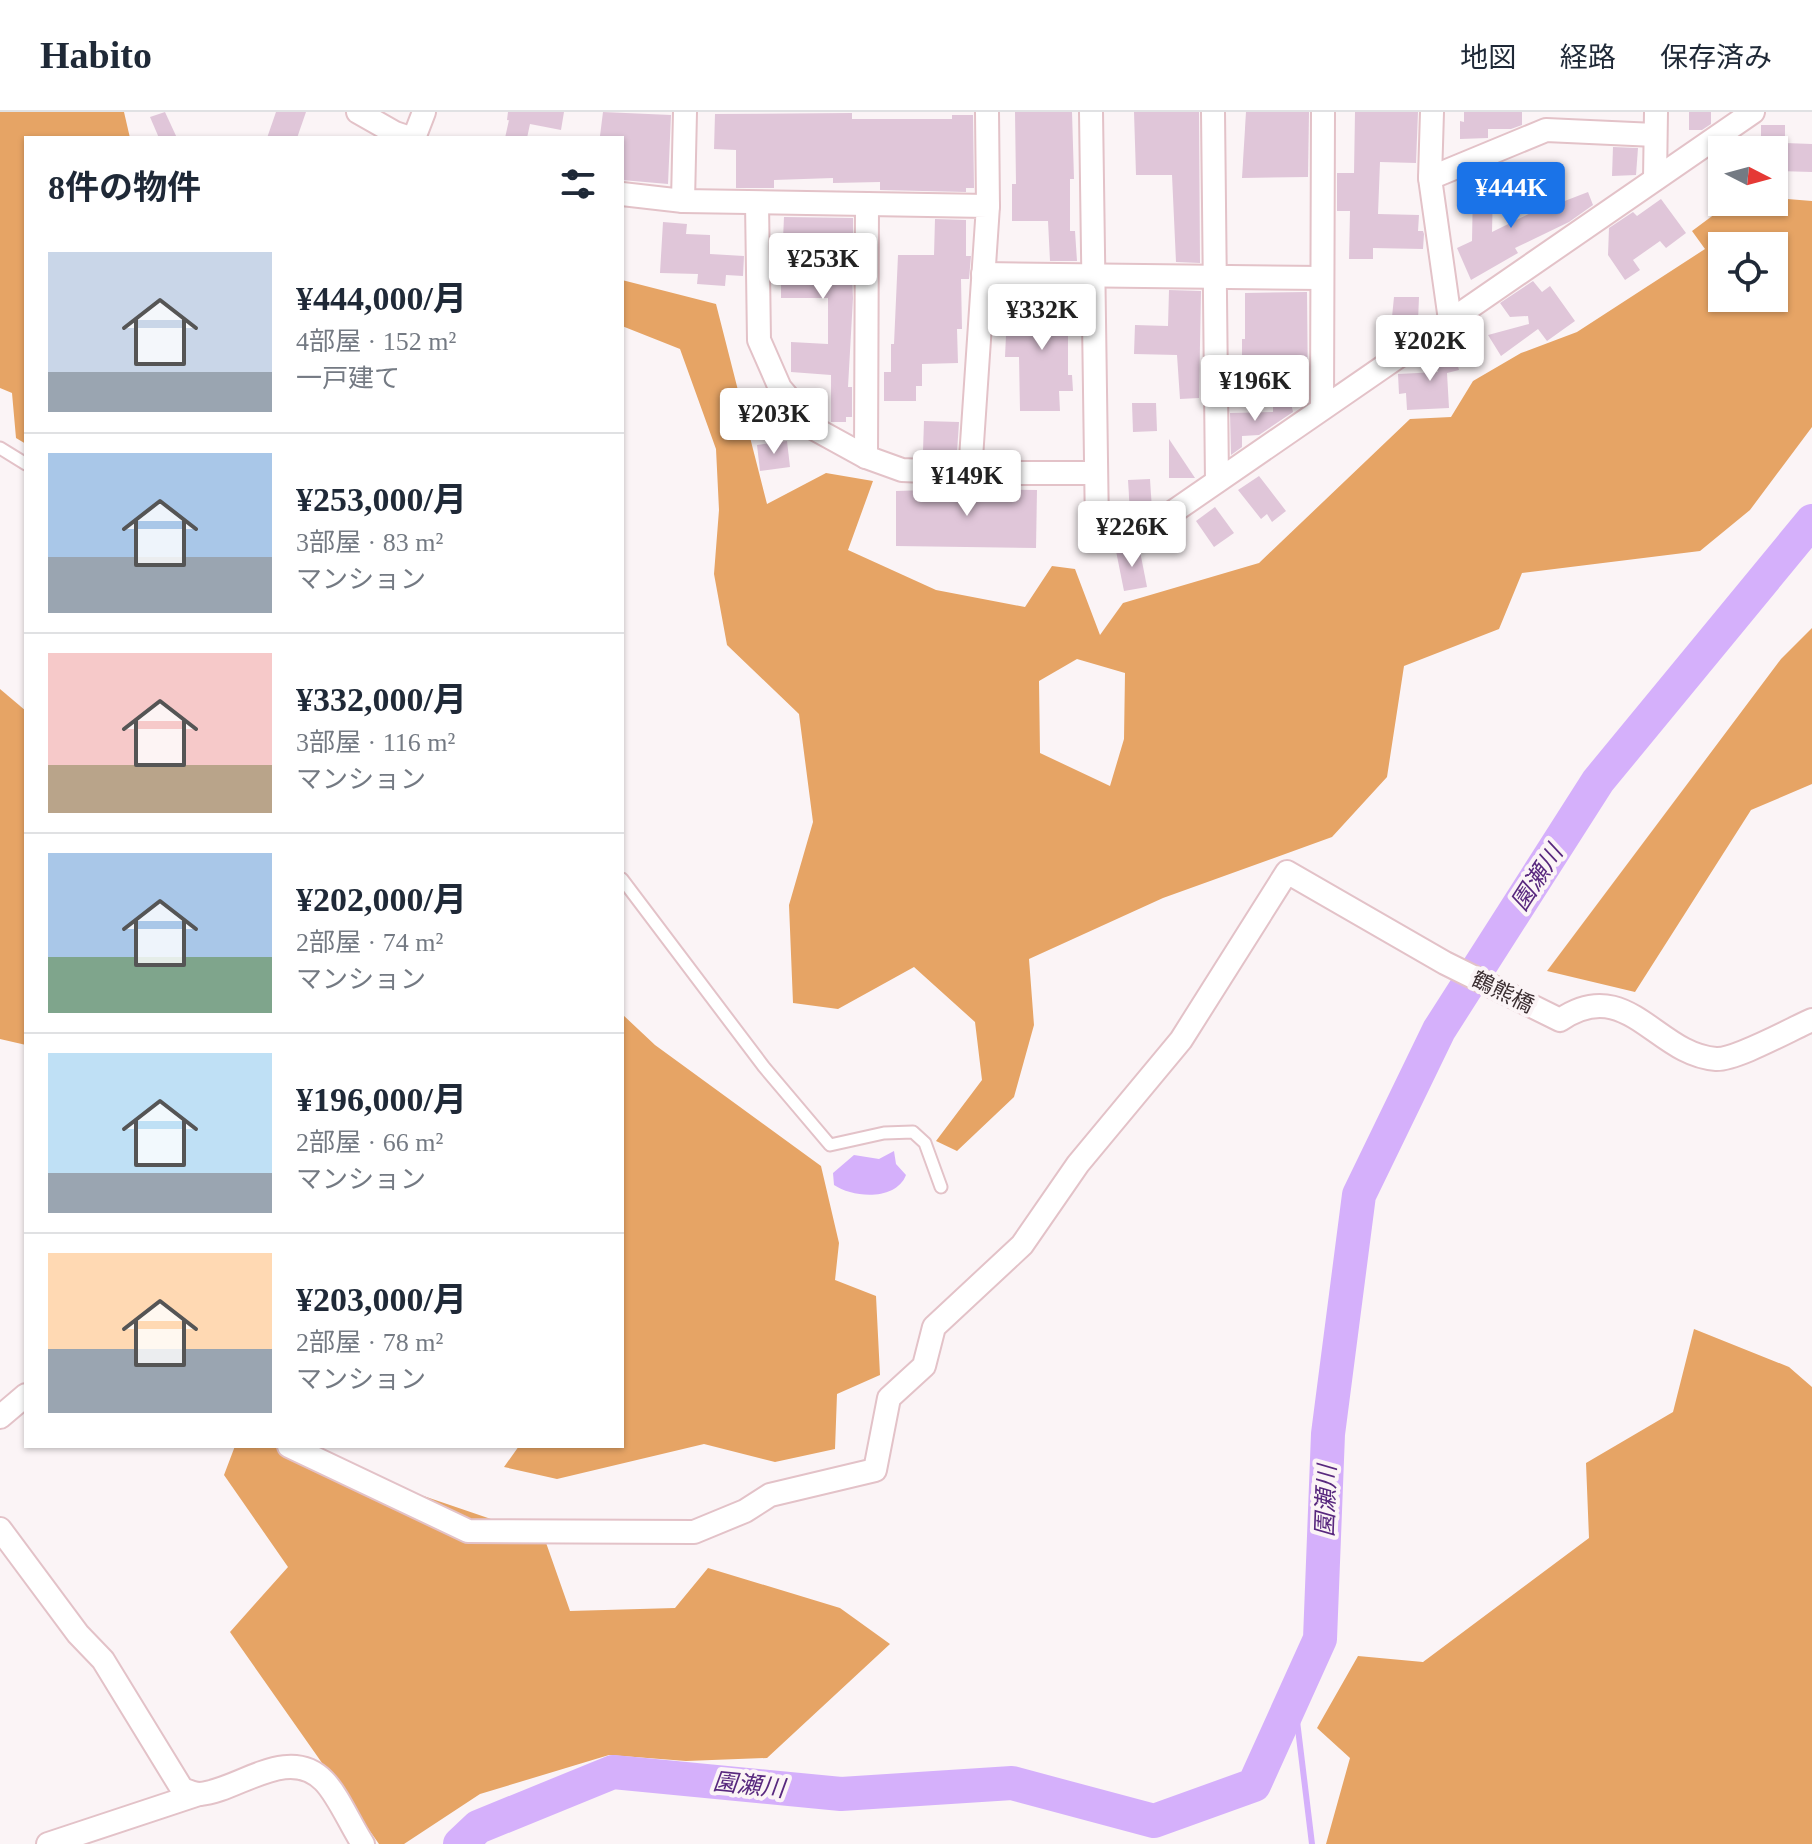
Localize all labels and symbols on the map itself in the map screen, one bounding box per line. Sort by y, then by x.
north arrow [1708,136,1788,216]
pin: ¥444K [1455,162,1567,230]
pin: ¥253K [767,233,879,301]
pin: ¥332K [986,284,1098,352]
pin: ¥202K [1374,315,1486,383]
pin: ¥196K [1199,355,1311,423]
pin: ¥203K [718,388,830,456]
pin: ¥149K [911,450,1023,518]
pin: ¥226K [1076,501,1188,569]
water label: 園瀬川 [1506,838,1569,915]
street label: 鶴熊橋 [1468,966,1538,1018]
water label: 園瀬川 [1312,1462,1340,1537]
water label: 園瀬川 [712,1768,789,1802]

